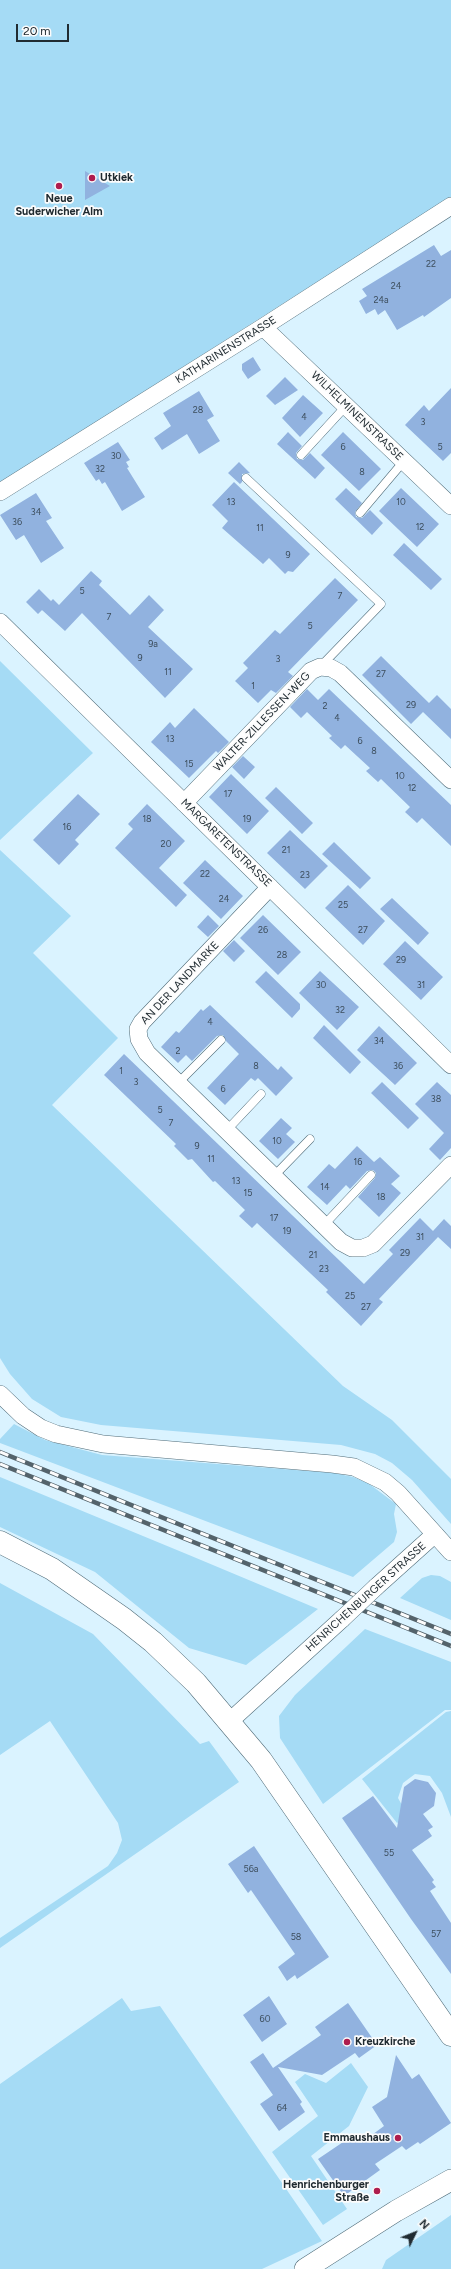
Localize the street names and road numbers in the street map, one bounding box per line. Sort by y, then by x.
street label: KATHARINENSTRASSE [173,314,279,386]
street label: WILHELMINENSTRASSE [308,369,406,463]
street label: WALTER-ZILLESSEN-WEG [211,670,313,774]
street label: MARGARETENSTRASSE [178,796,274,890]
street label: AN DER LANDMARKE [138,939,222,1027]
street label: HENRICHENBURGER STRASSE [303,1539,429,1655]

